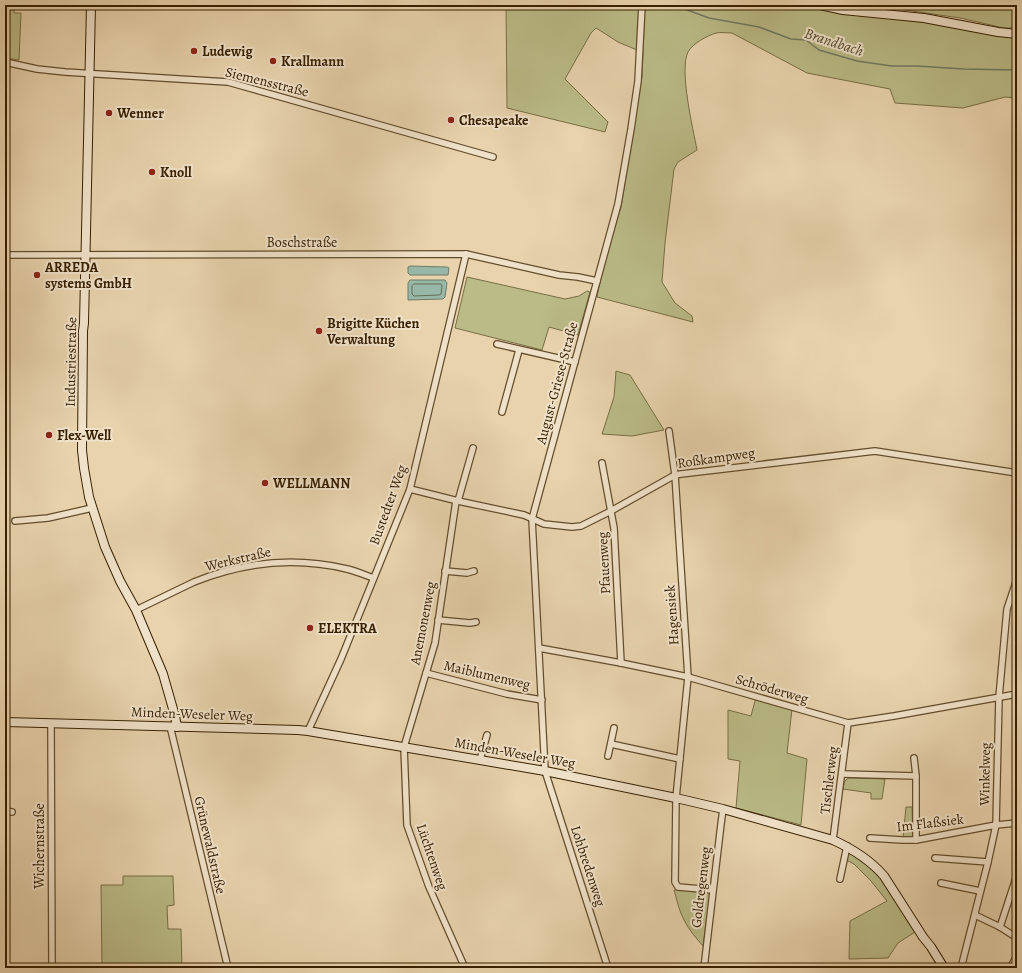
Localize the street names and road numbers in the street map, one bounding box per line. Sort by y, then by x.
street label: Siemensstraße [223,62,311,102]
street label: Boschstraße [267,233,337,252]
street label: Industriestraße [61,317,81,407]
street label: August-Griese-Straße [531,320,582,447]
street label: Roßkampweg [676,443,756,473]
street label: Bustedter Weg [365,462,411,548]
street label: Pfauenweg [593,531,615,595]
street label: Werkstraße [202,542,273,576]
street label: Anemonenweg [405,580,440,667]
street label: Hagensiek [660,584,684,646]
street label: Maiblumenweg [442,656,532,694]
street label: Schröderweg [733,670,811,708]
street label: Minden-Weseler Weg [131,702,253,726]
street label: Minden-Weseler Weg [453,733,577,773]
street label: Winkelweg [975,742,995,807]
street label: Tischlerweg [815,745,843,815]
street label: Grünewaldstraße [190,794,230,896]
street label: Wichernstraße [30,803,49,890]
street label: Im Flaßsiek [895,809,965,837]
street label: Lüchtenweg [412,821,452,893]
street label: Lohbredenweg [566,823,610,909]
street label: Goldregenweg [687,845,715,929]

